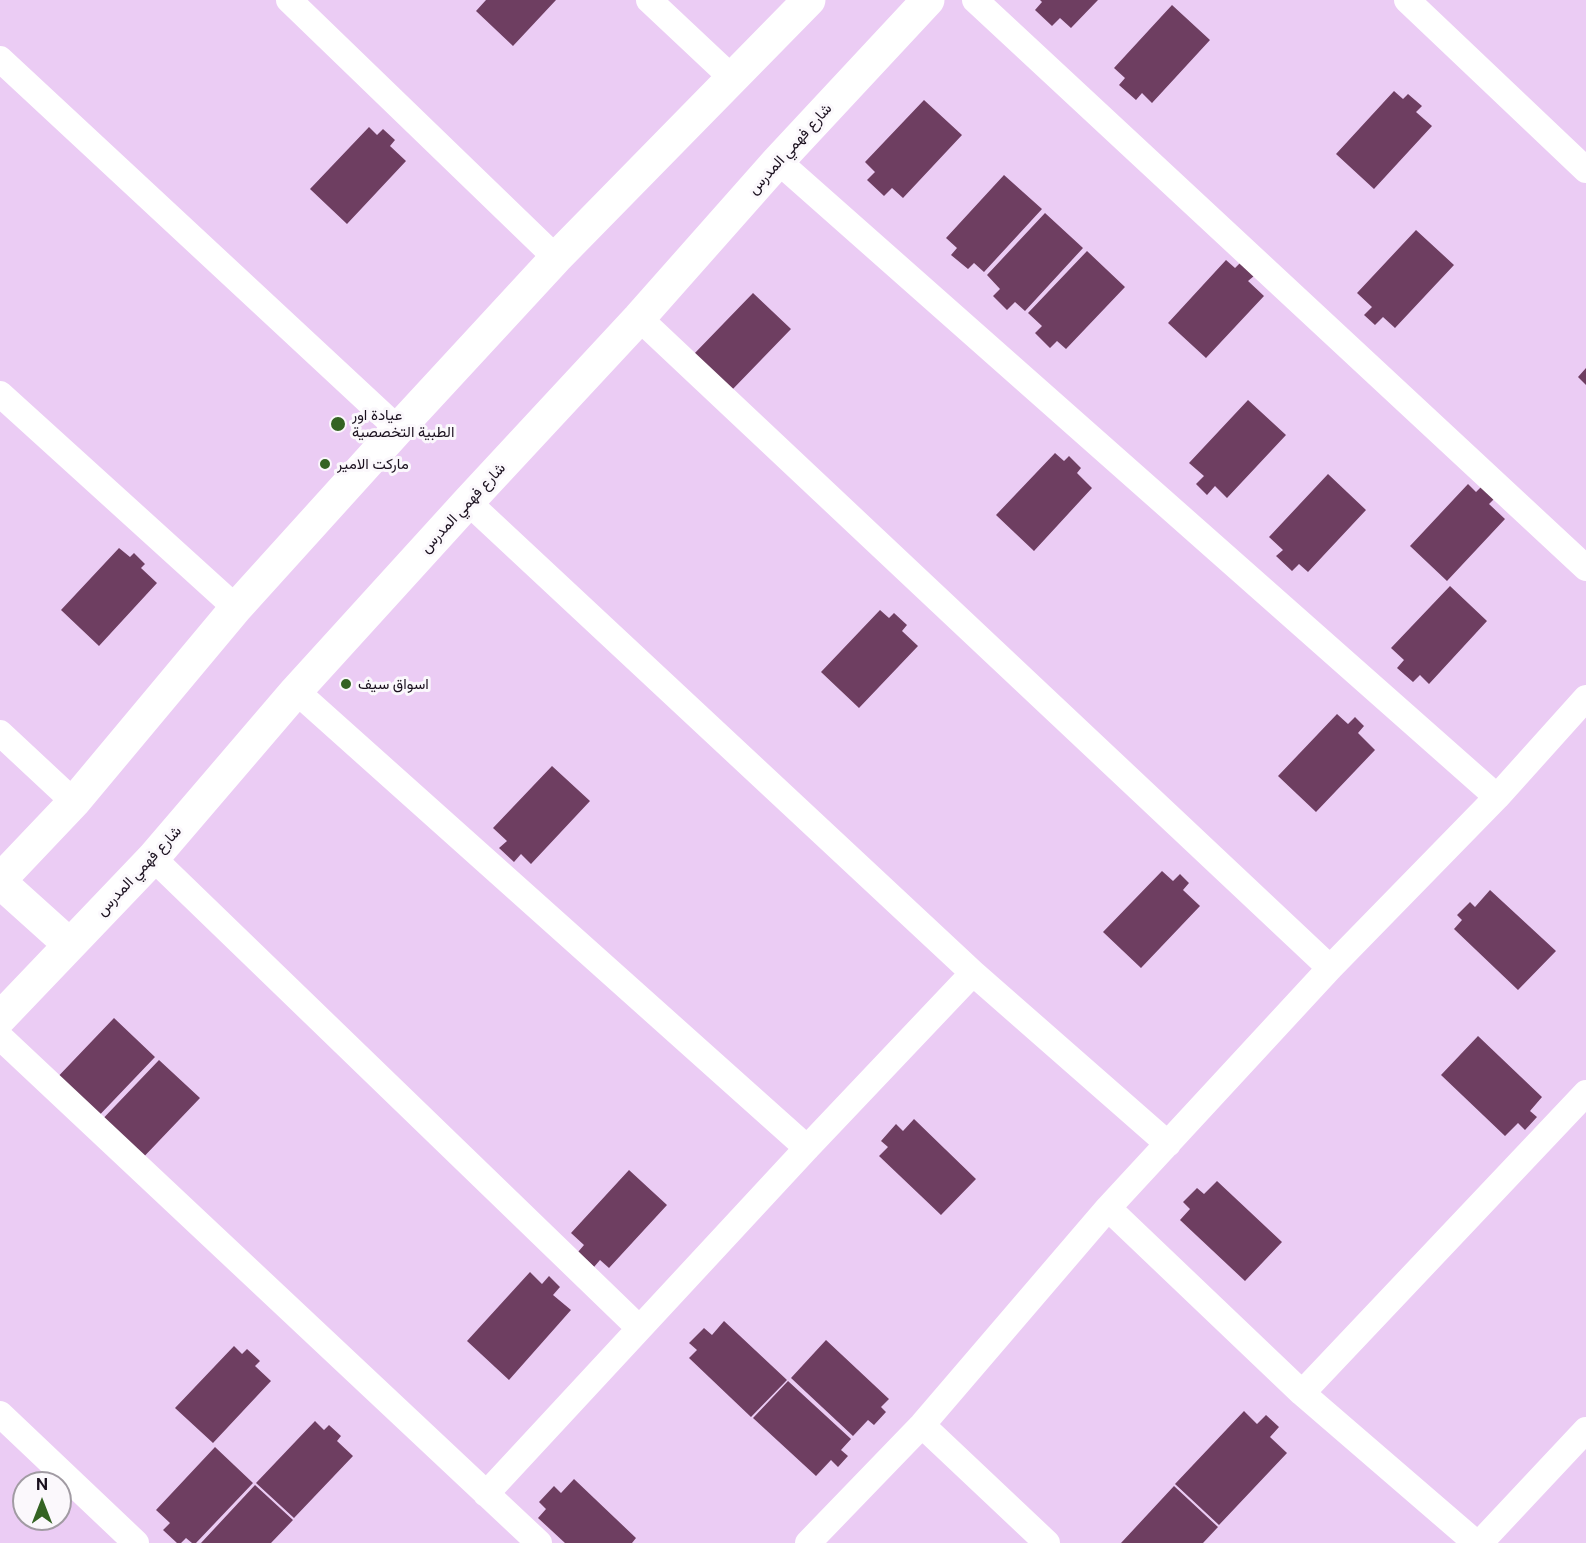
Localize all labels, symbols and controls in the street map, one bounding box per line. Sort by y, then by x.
street label: شارع فهمي المدرس [744,100,836,198]
place label: عيادة اور الطبية التخصصية [352,406,454,441]
marker: عيادة اور الطبية التخصصية [329,415,347,433]
place label: ماركت الامير [337,455,409,473]
marker: ماركت الامير [318,457,332,471]
street label: شارع فهمي المدرس [417,459,509,557]
place label: اسواق سيف [358,675,429,693]
marker: اسواق سيف [339,677,353,691]
street label: شارع فهمي المدرس [93,822,185,920]
north arrow [12,1471,72,1531]
text: N [36,1475,48,1494]

